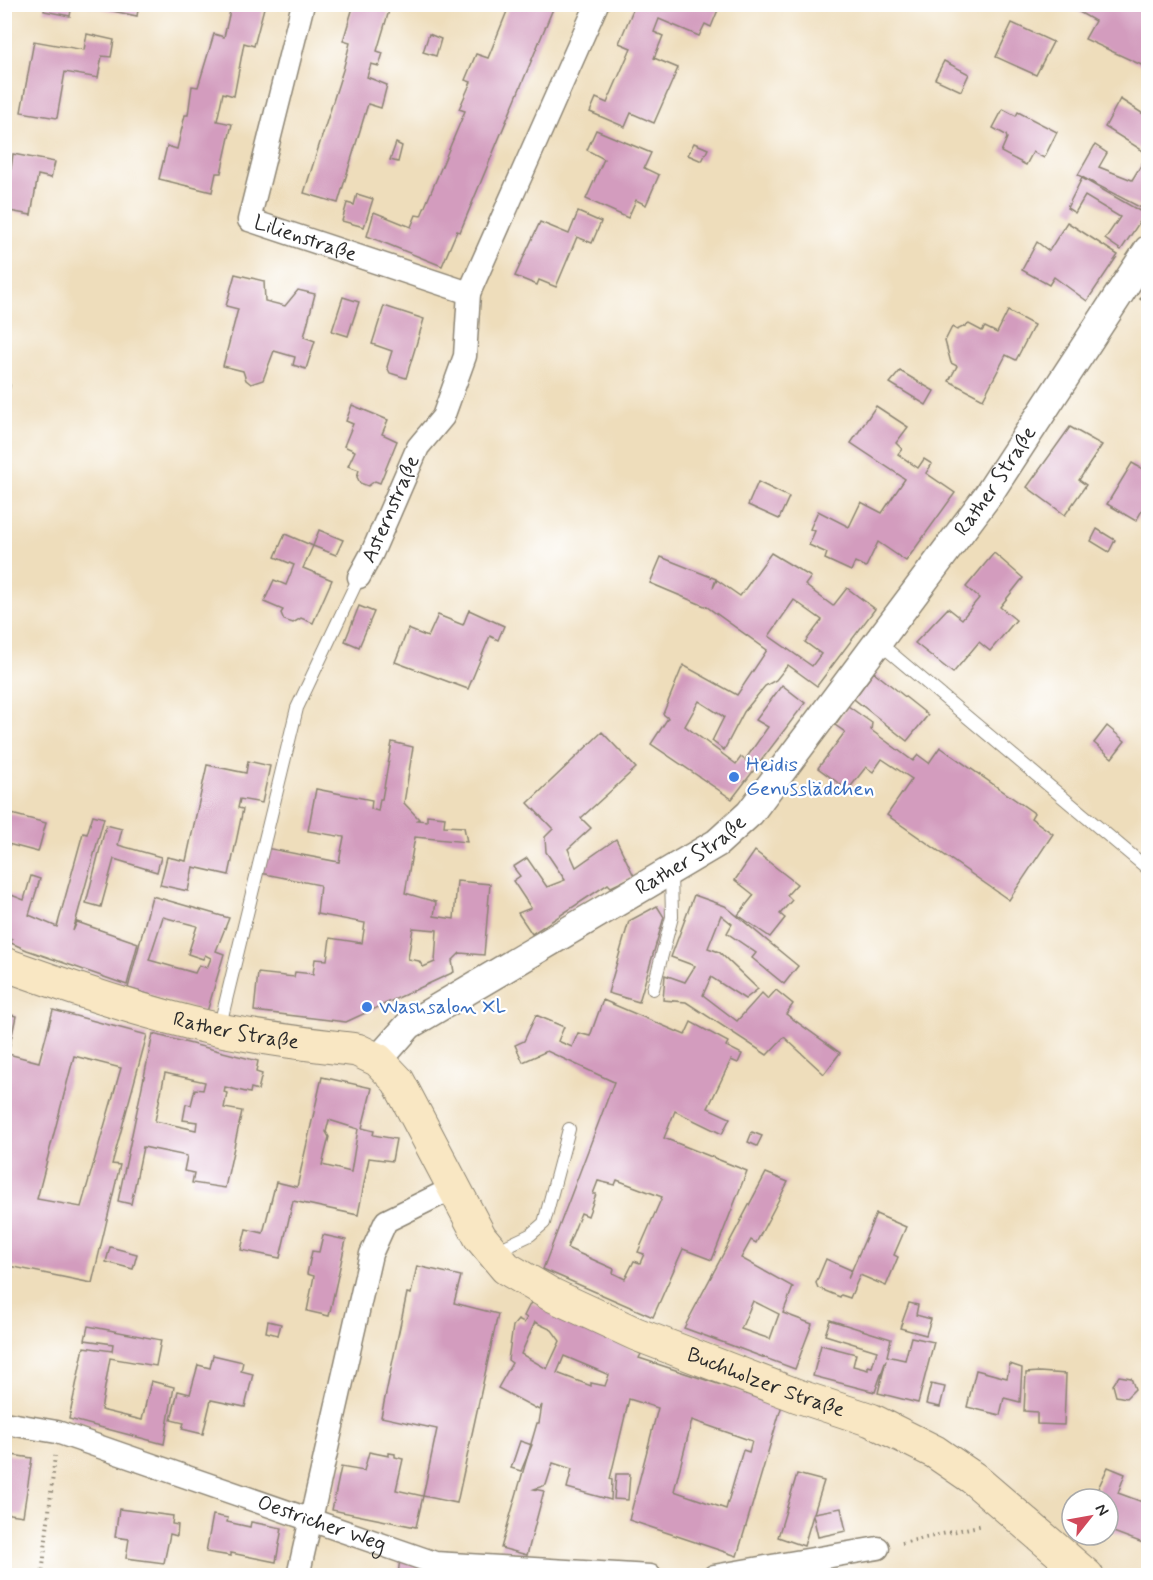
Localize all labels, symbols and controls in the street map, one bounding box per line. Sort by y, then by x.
street label: Lilienstraße [250,209,360,269]
street label: Rather Straße [948,421,1043,542]
street label: Asternstraße [355,451,427,568]
place label: Heidis Genusslädchen [746,751,874,803]
marker: Heidis Genusslädchen [727,770,741,784]
street label: Rather Straße [630,809,753,902]
place label: Washsalon XL [379,993,506,1021]
marker: Washsalon XL [360,1000,374,1014]
street label: Rather Straße [170,1005,301,1057]
street label: Buchholzer Straße [683,1341,848,1424]
north arrow [1060,1487,1120,1547]
street label: Oestricher Weg [254,1489,390,1560]
text: N [1090,1500,1113,1520]

